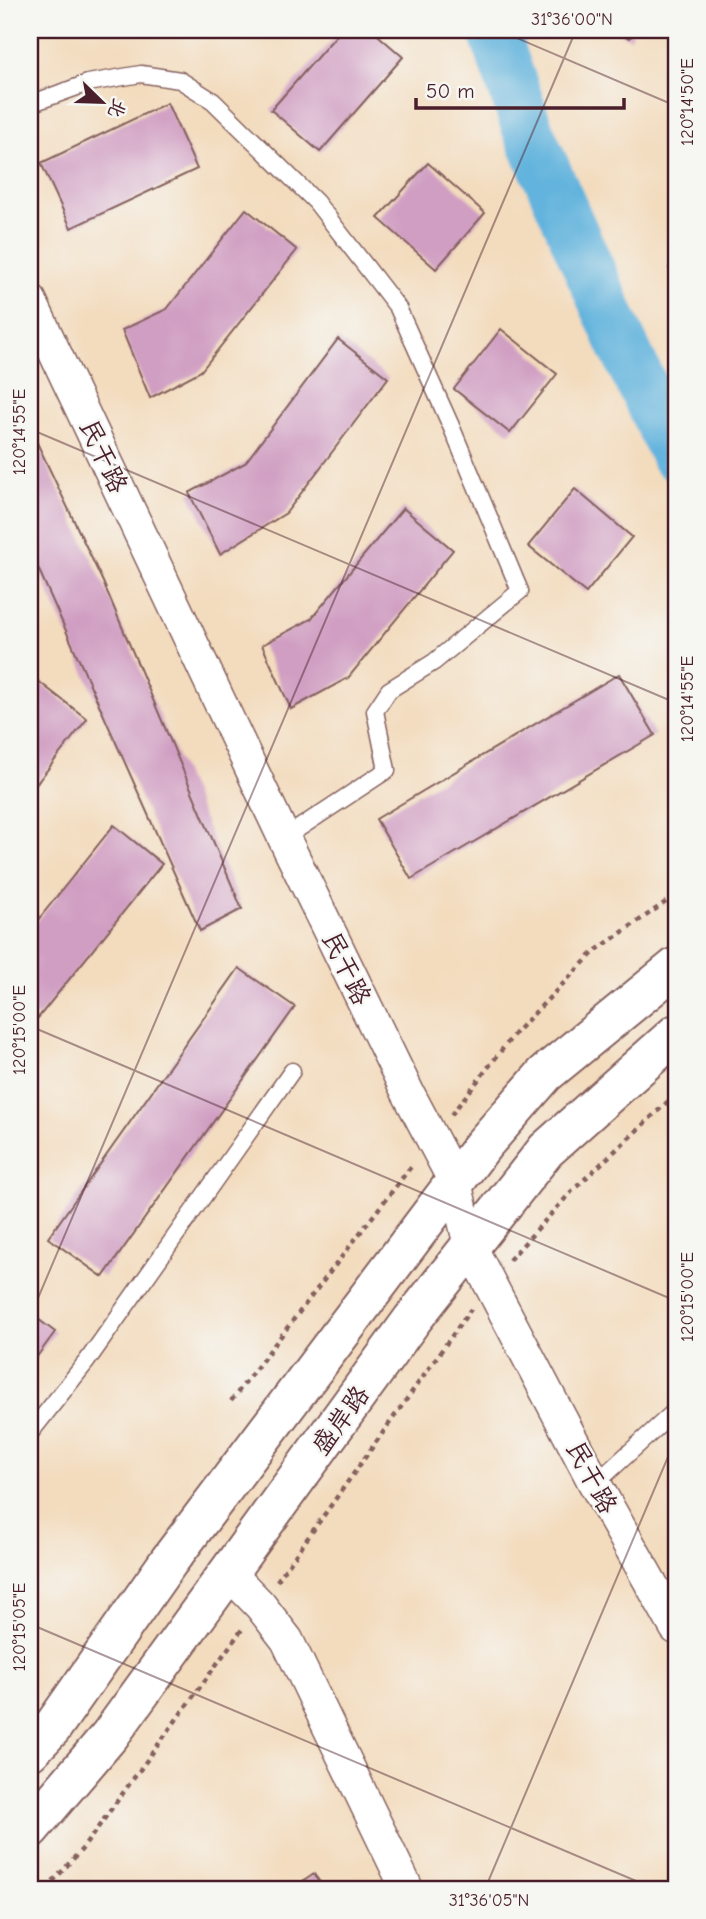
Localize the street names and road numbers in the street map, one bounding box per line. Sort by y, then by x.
street label: 民干路 [73,415,133,498]
street label: 民干路 [316,927,377,1010]
street label: 盛岸路 [306,1380,376,1461]
street label: 民干路 [560,1436,623,1519]

